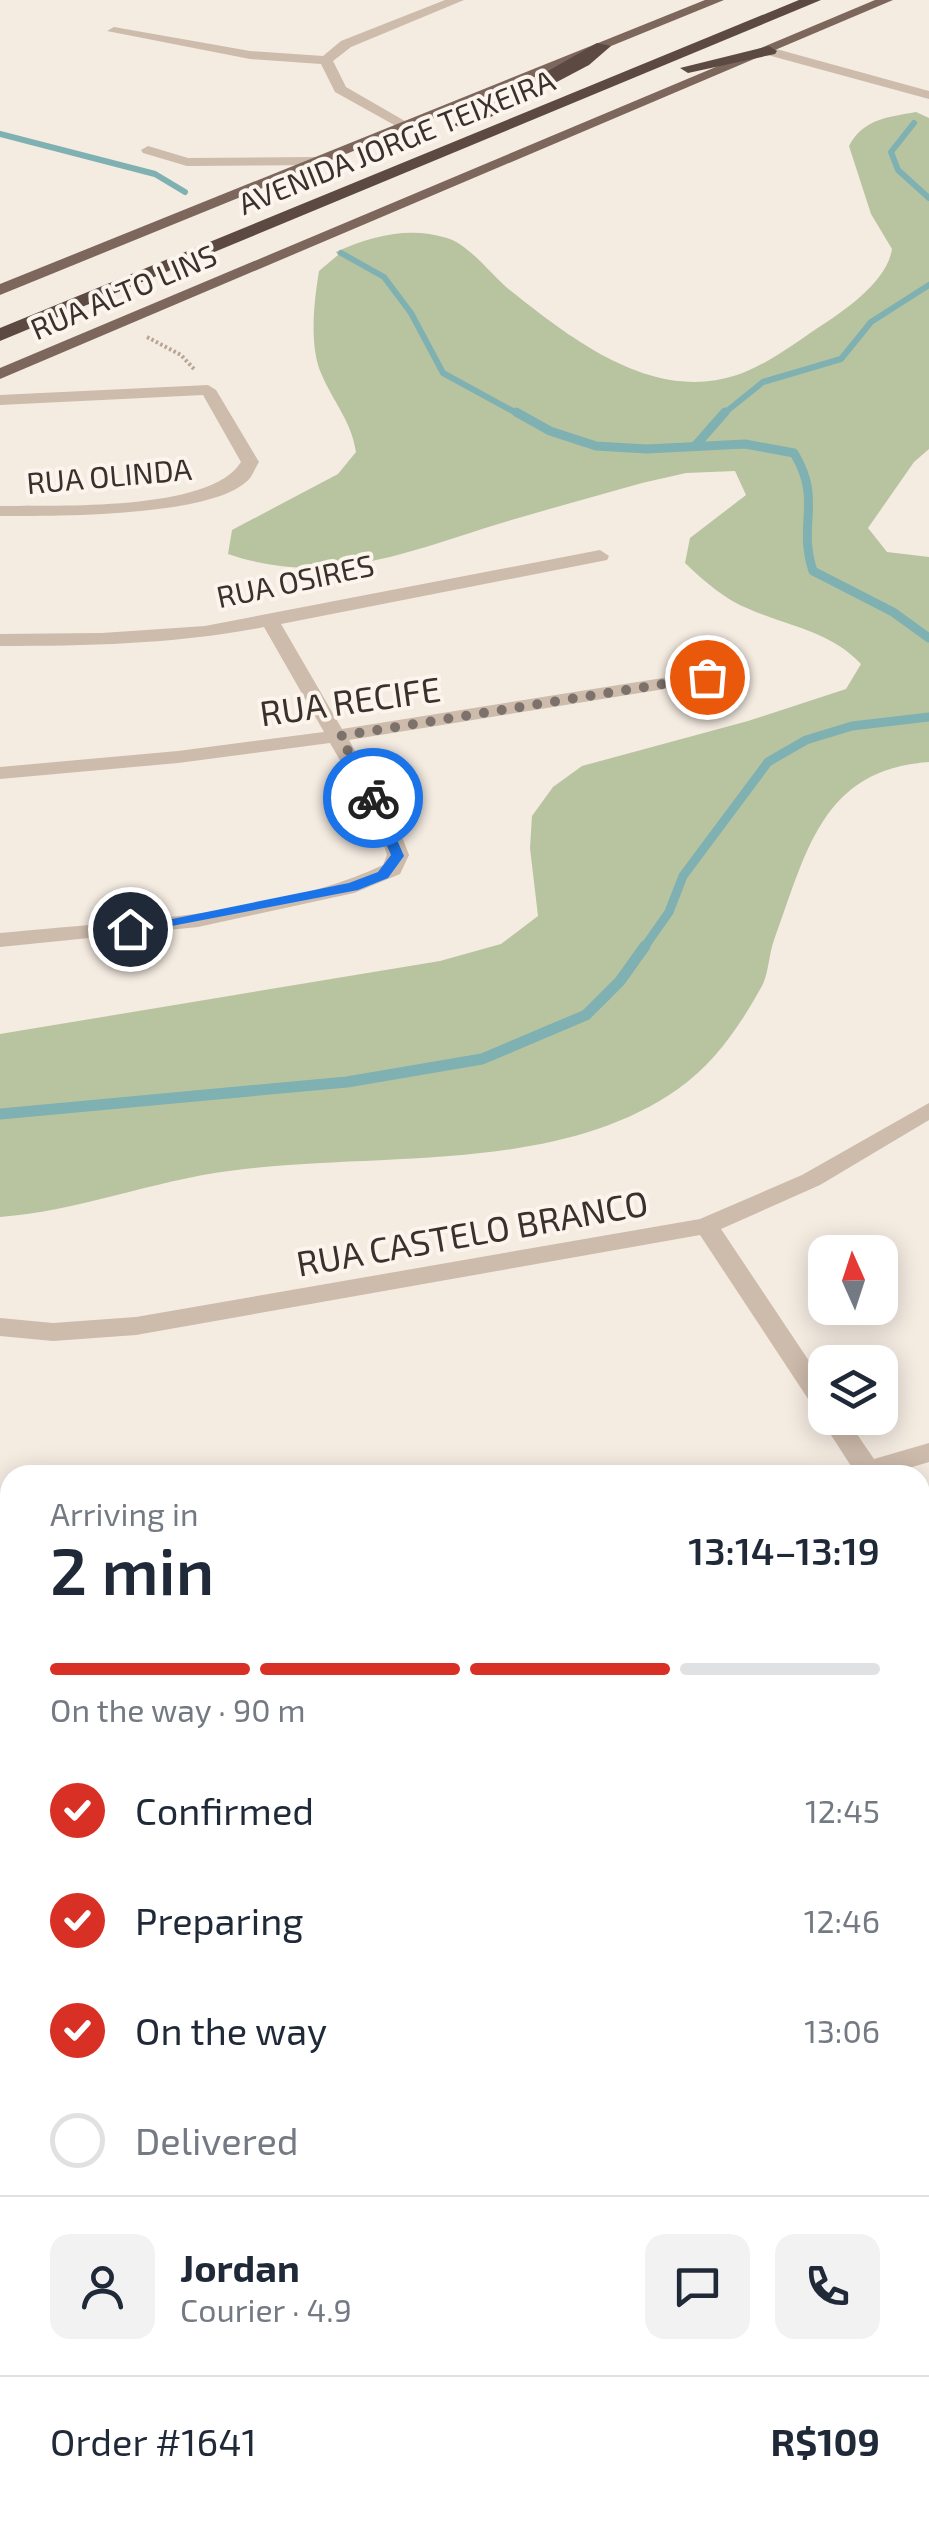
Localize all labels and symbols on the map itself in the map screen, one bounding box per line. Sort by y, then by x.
street label: AVENIDA JORGE TEIXEIRA [232,61,560,221]
street label: RUA ALTO LINS [25,236,221,346]
street label: RUA OLINDA [25,450,194,500]
street label: RUA OSIRES [213,546,377,614]
pin [665,635,750,720]
street label: RUA RECIFE [257,667,443,733]
courier [323,748,423,848]
pin [88,887,173,972]
street label: RUA CASTELO BRANCO [293,1180,651,1284]
north arrow [808,1235,898,1325]

